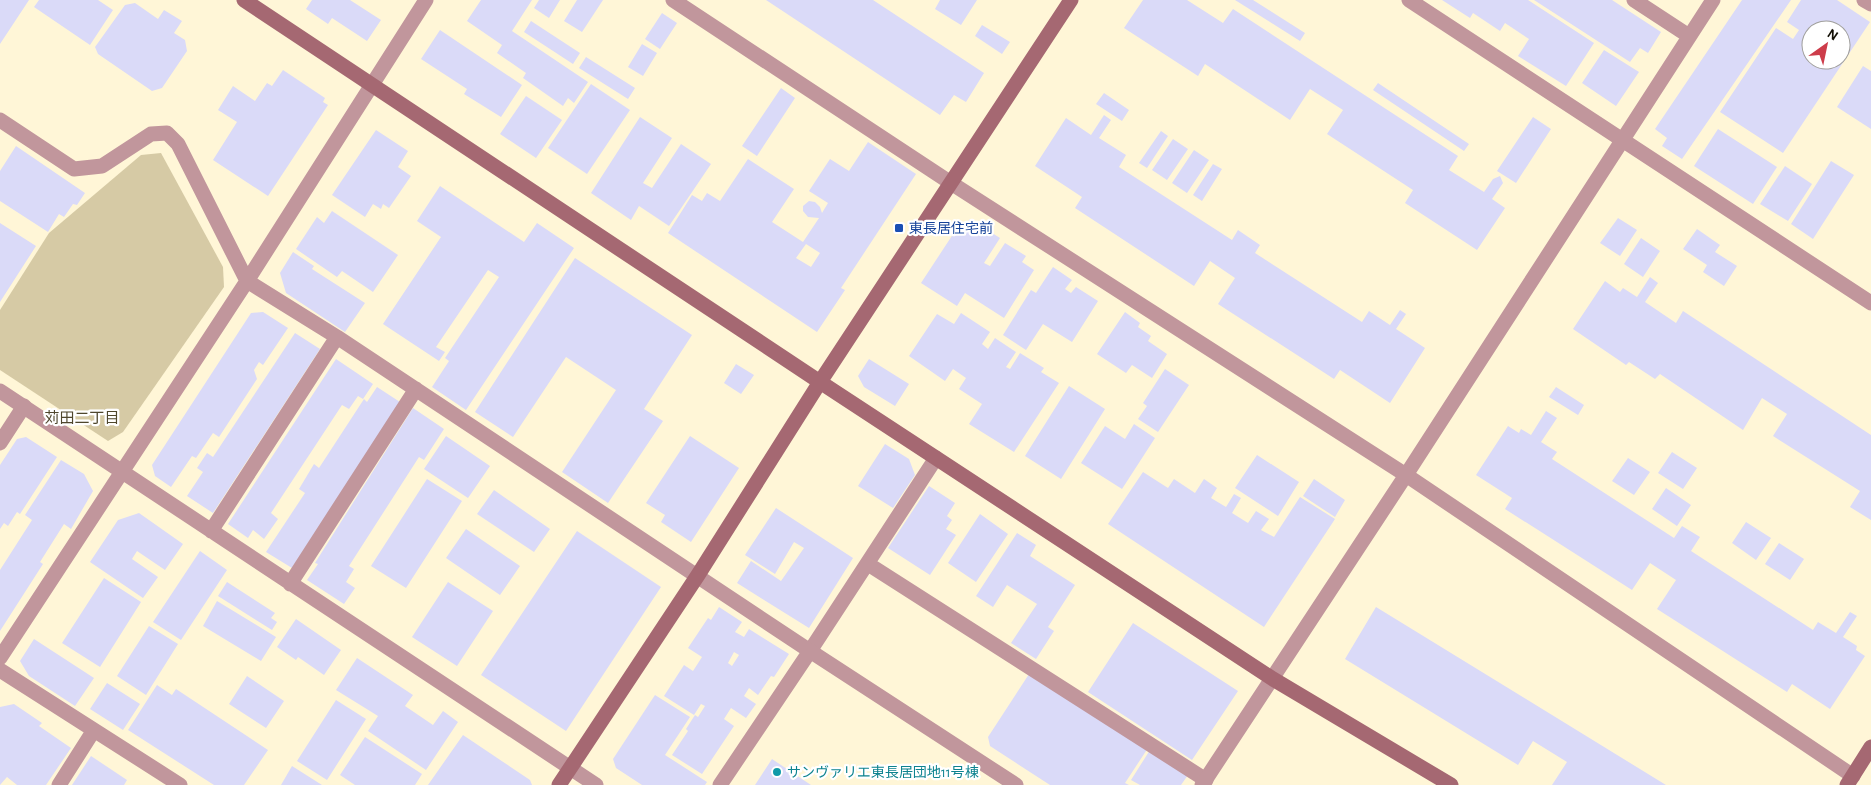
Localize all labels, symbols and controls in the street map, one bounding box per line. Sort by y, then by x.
north arrow [1801,20,1851,70]
text: N [1825,26,1840,43]
place label: 東長居住宅前 [909,220,993,236]
marker: 東長居住宅前 [893,222,905,234]
district label: 苅田二丁目 [44,410,120,426]
place label: サンヴァリエ東長居団地11号棟 [787,764,979,780]
marker: サンヴァリエ東長居団地11号棟 [771,766,783,778]

